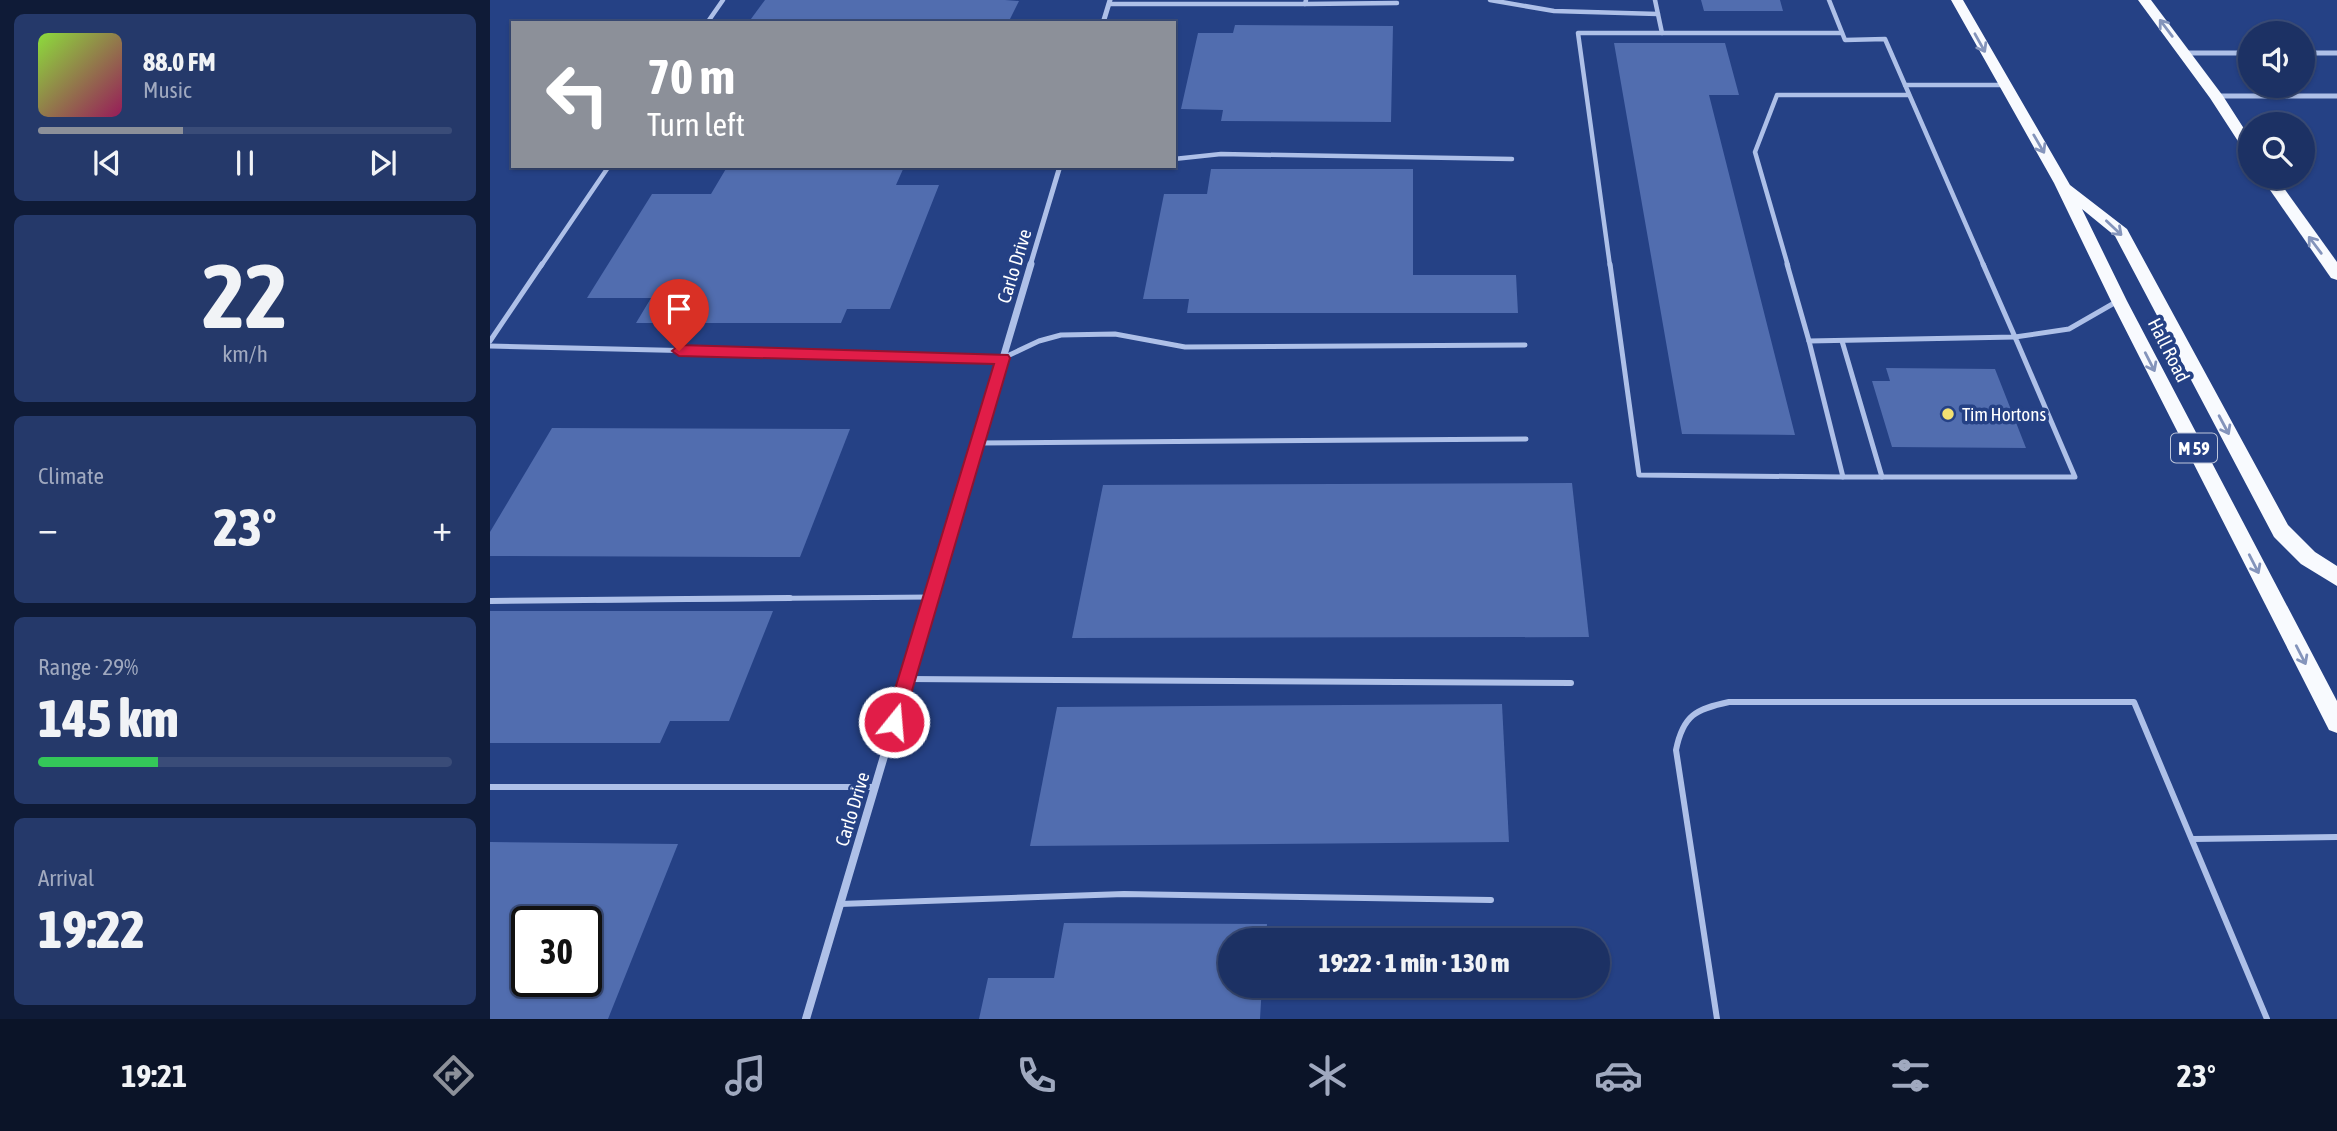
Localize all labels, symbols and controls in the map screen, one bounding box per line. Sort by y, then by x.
one-way arrow [2158,19,2173,38]
map controls [2238,21,2315,189]
button: sound [2238,21,2315,98]
one-way arrow [1974,32,1988,52]
text: 88.0 FM [143,47,216,77]
text: 70 m [647,48,735,104]
icon: left [532,49,623,140]
text: Music [143,77,191,103]
text: Turn left [647,106,745,143]
button: search [2238,112,2315,189]
one-way arrow [2033,133,2046,154]
icon: previous [88,144,126,182]
icon: pause [226,144,264,182]
icon: next [364,144,402,182]
one-way arrow [2105,219,2122,236]
street label: Carlo Drive [992,226,1036,306]
one-way arrow [2308,236,2323,255]
text: 22 [202,243,288,347]
pin [649,279,709,351]
icon: arrive [660,290,698,328]
street label: Hall Road [2144,314,2194,386]
text: km/h [222,341,268,367]
one-way arrow [2143,351,2157,372]
place label: Tim Hortons [1962,403,2046,425]
marker: Tim Hortons [1940,406,1956,422]
one-way arrow [2218,415,2232,435]
road number: M 59 [2171,434,2217,462]
text: Climate [38,463,104,489]
text: 23° [213,497,277,557]
text: − [38,506,58,549]
text: + [432,506,452,549]
one-way arrow [2248,553,2262,574]
one-way arrow [2295,644,2309,665]
text: Range · 29% [38,654,138,680]
position arrow [857,685,931,759]
text: 145 km [38,688,179,748]
street label: Carlo Drive [830,769,874,849]
text: Arrival [38,865,94,891]
text: 19:22 [38,899,145,959]
speed limit sign: 30 [511,906,602,997]
text: 19:22 · 1 min · 130 m [1319,948,1509,978]
icon: directions [429,1051,478,1100]
icon: music [721,1051,770,1100]
icon: phone [1012,1051,1061,1100]
icon: climate [1303,1051,1352,1100]
icon: car [1594,1051,1643,1100]
icon: filters [1886,1051,1935,1100]
text: 19:21 [121,1057,187,1094]
text: 23° [2177,1057,2216,1094]

